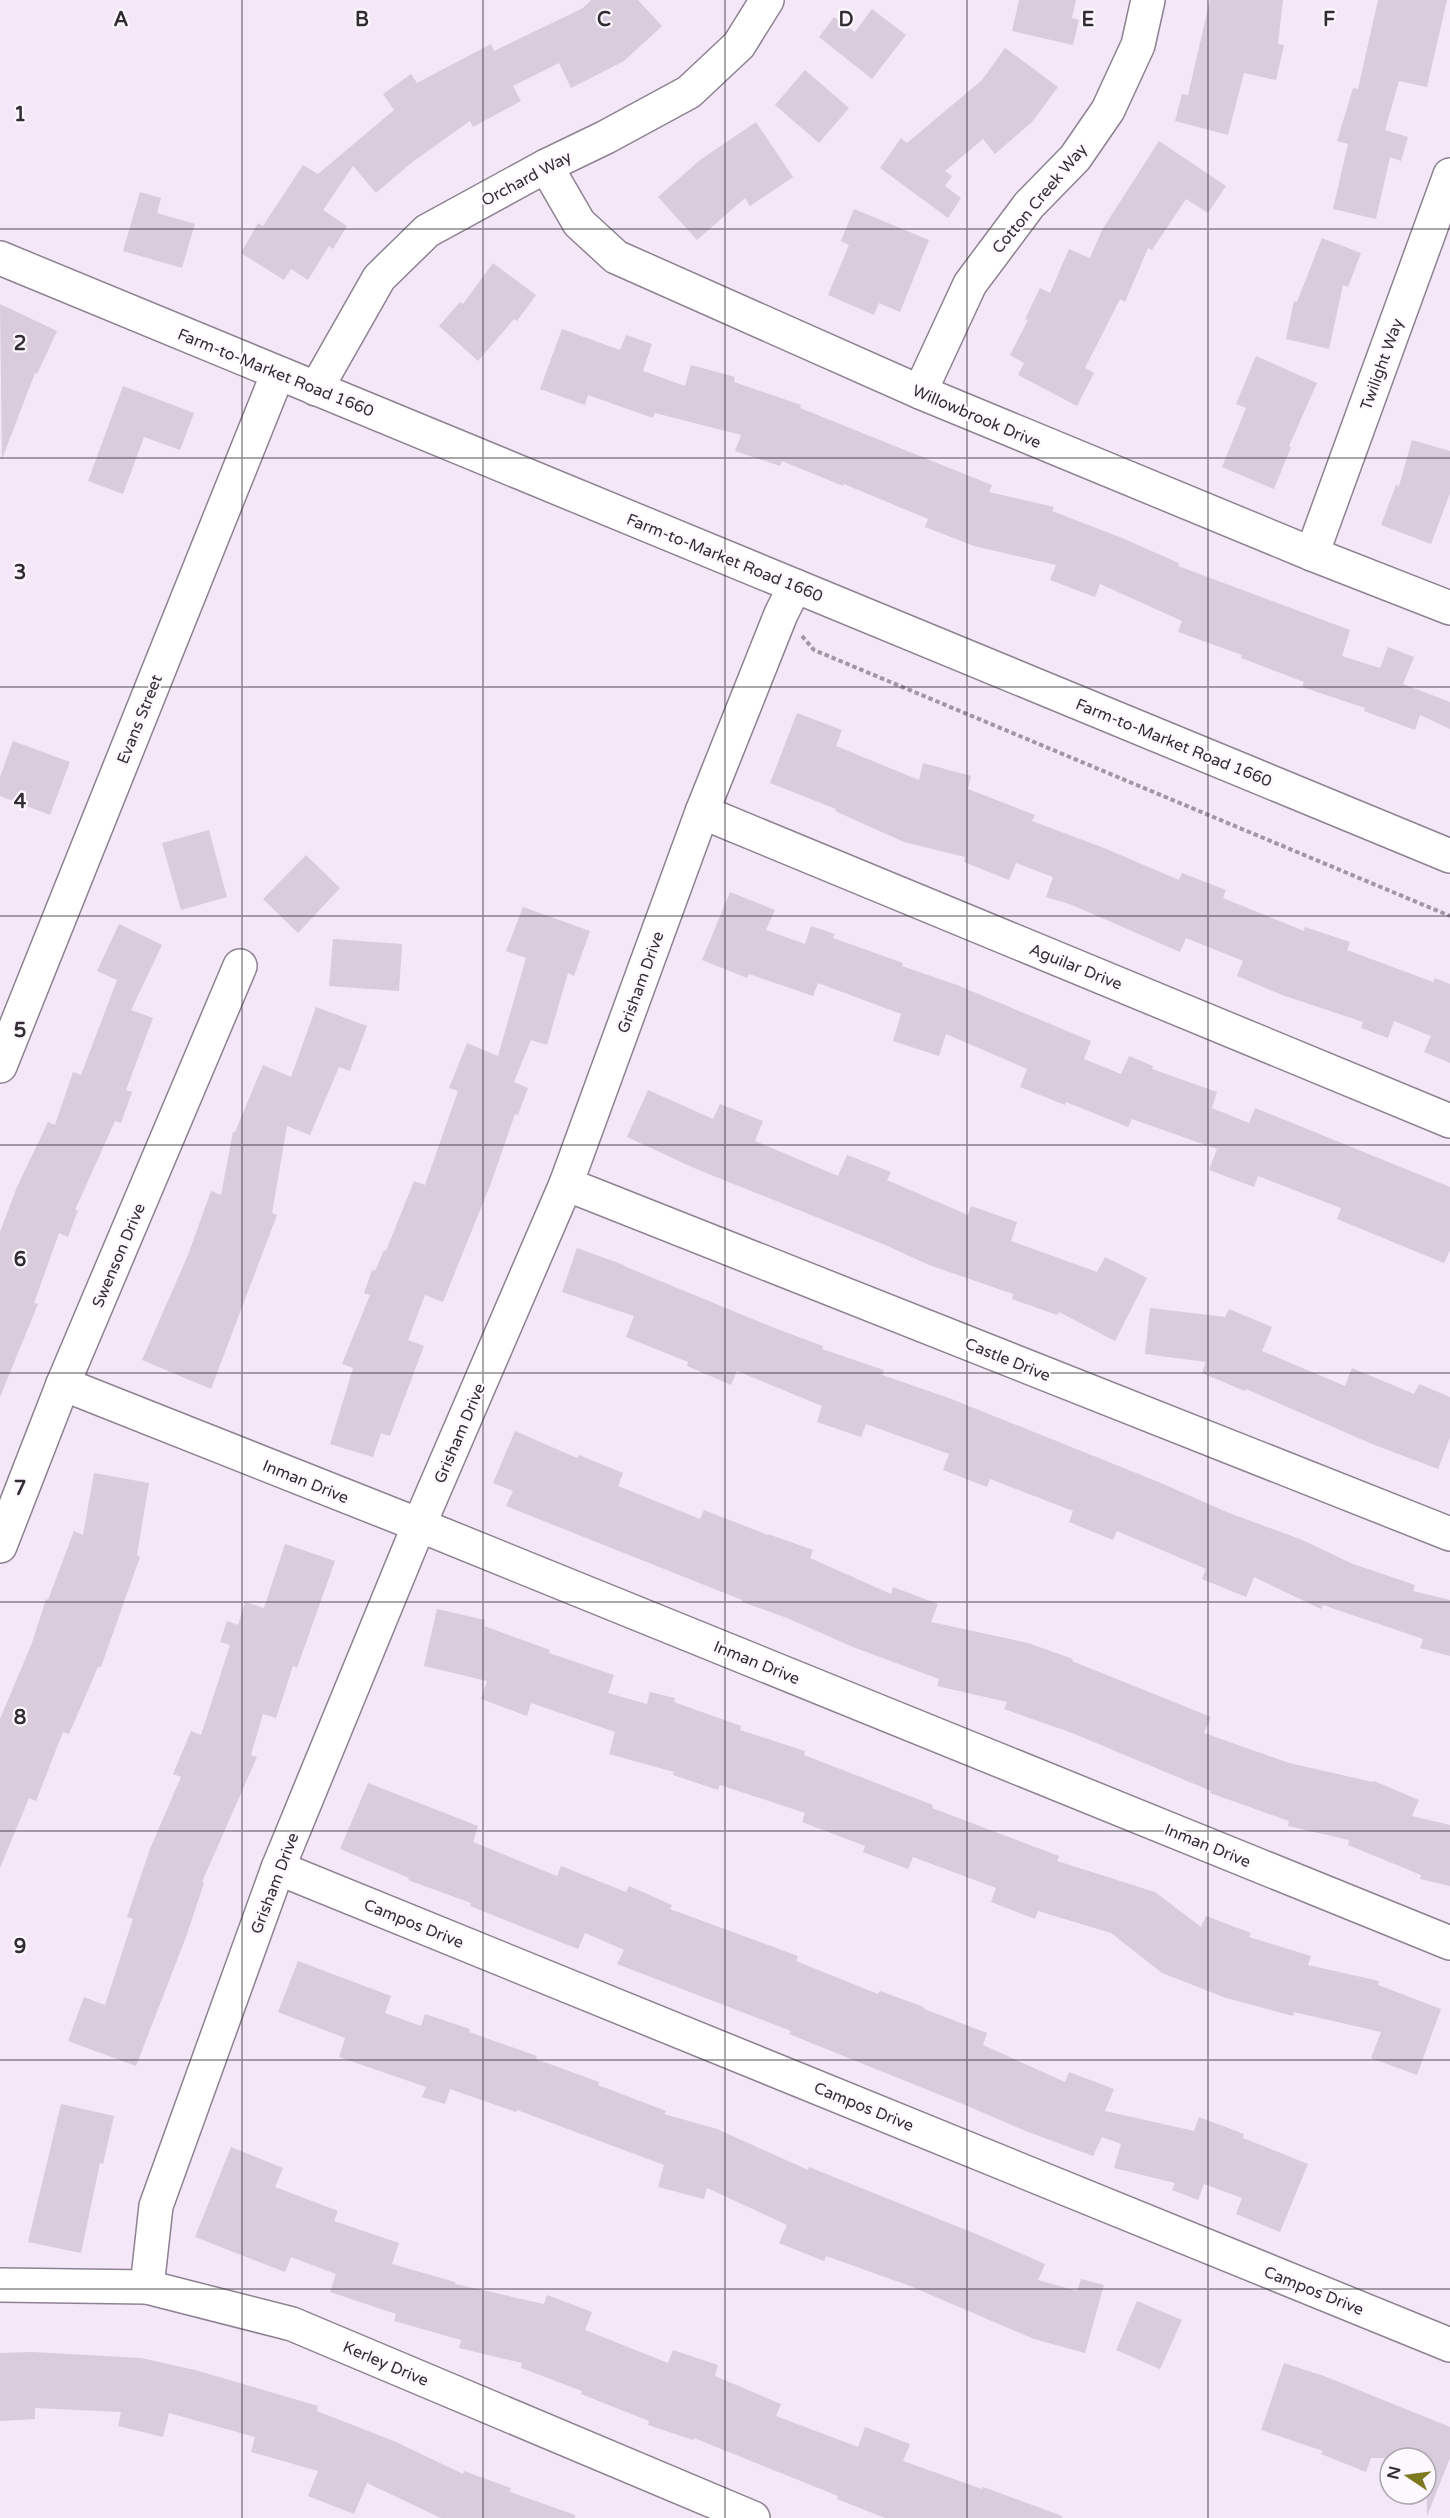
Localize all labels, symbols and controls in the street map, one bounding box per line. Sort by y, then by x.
text: A [114,8,129,32]
text: B [355,8,369,32]
text: C [597,8,611,32]
text: D [838,8,854,32]
text: E [1082,8,1095,32]
text: F [1323,8,1335,32]
text: 1 [14,103,26,127]
street label: Cotton Creek Way [988,139,1092,258]
street label: Orchard Way [478,147,575,211]
street label: Twilight Way [1356,315,1408,413]
street label: Farm-to-Market Road 1660 [175,324,377,422]
text: 2 [14,332,26,356]
street label: Willowbrook Drive [909,381,1044,453]
street label: Farm-to-Market Road 1660 [624,509,826,607]
text: 3 [14,561,26,585]
street label: Evans Street [113,672,167,767]
street label: Farm-to-Market Road 1660 [1073,694,1275,792]
text: 4 [14,790,27,814]
street label: Grisham Drive [613,929,669,1036]
street label: Aguilar Drive [1026,939,1125,995]
text: 5 [14,1019,26,1043]
street label: Swenson Drive [88,1200,150,1311]
text: 6 [14,1248,26,1272]
street label: Castle Drive [962,1334,1053,1386]
street label: Grisham Drive [430,1380,490,1487]
street label: Inman Drive [260,1456,352,1508]
text: 7 [14,1477,26,1501]
street label: Inman Drive [711,1637,803,1689]
text: 8 [14,1706,26,1730]
street label: Inman Drive [1162,1820,1254,1872]
street label: Grisham Drive [246,1830,303,1937]
street label: Campos Drive [361,1895,466,1953]
text: 9 [14,1935,26,1959]
street label: Campos Drive [811,2078,916,2136]
street label: Campos Drive [1261,2262,1366,2320]
street label: Kerley Drive [340,2337,431,2391]
north arrow [1378,2446,1438,2506]
text: N [1383,2464,1406,2481]

